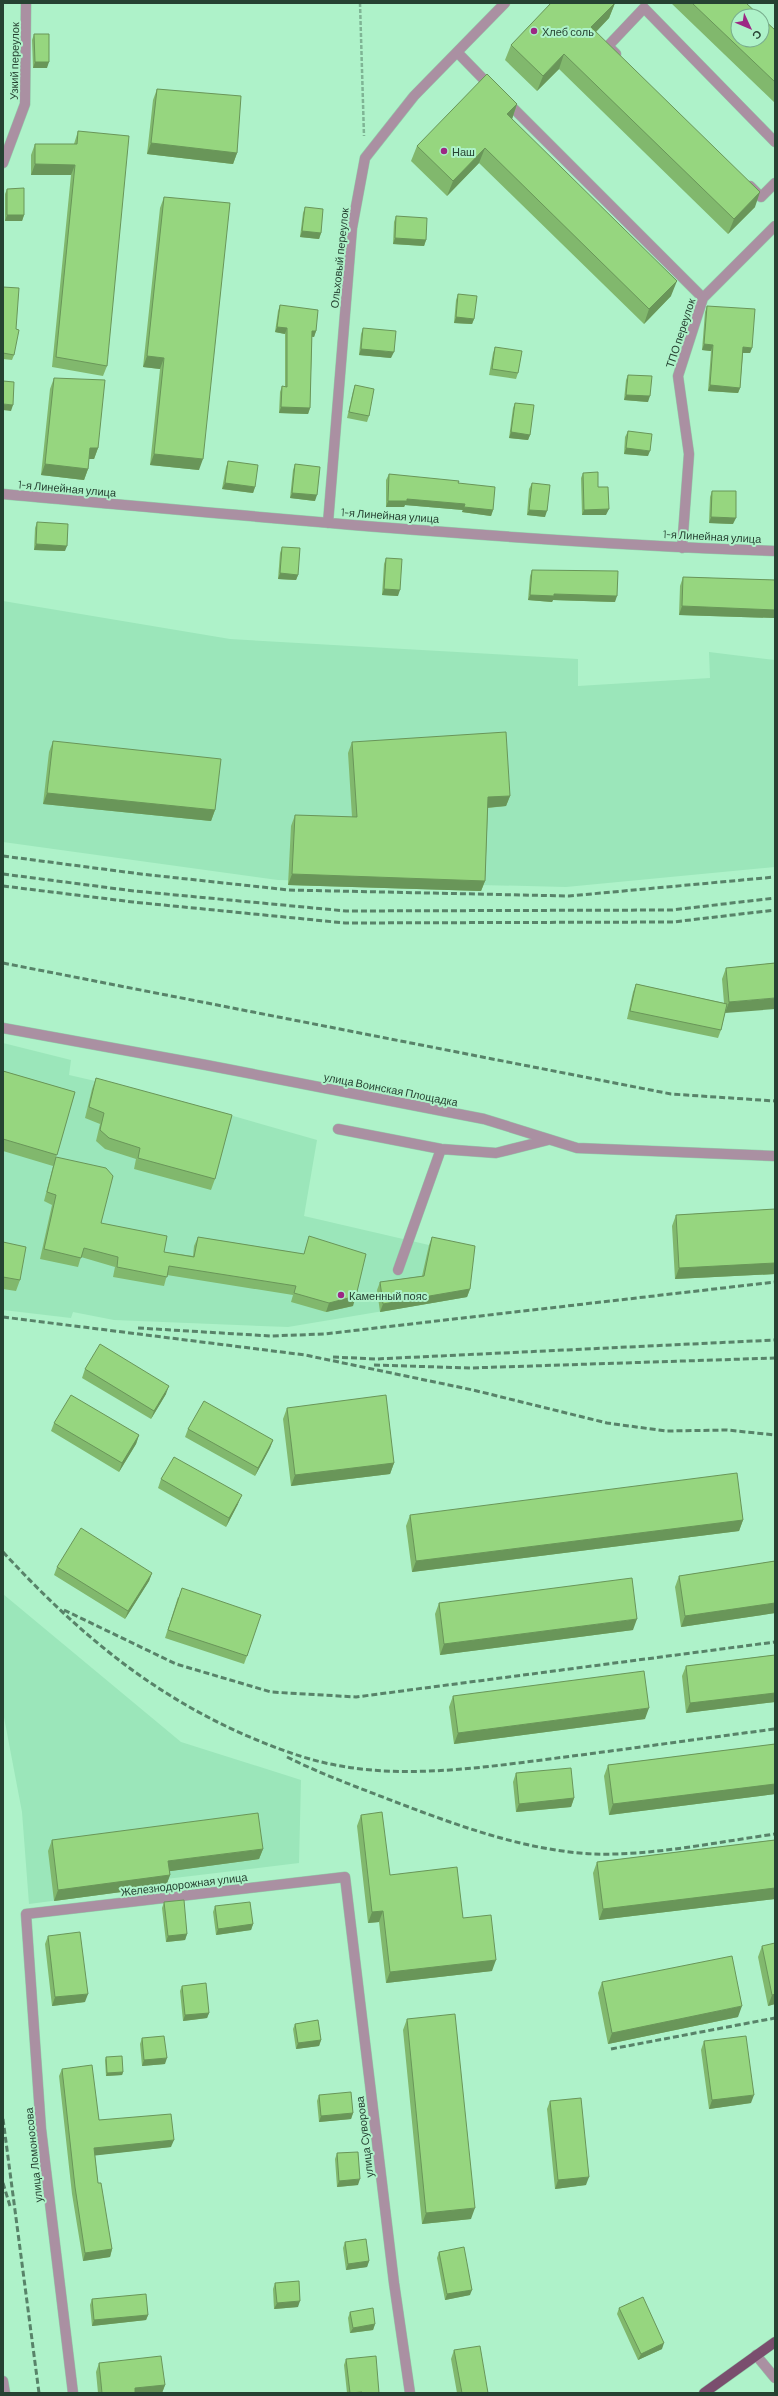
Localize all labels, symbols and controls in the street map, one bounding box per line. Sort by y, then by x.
north arrow [730,8,770,48]
street label: Узкий переулок [7,22,21,100]
place label: Хлеб соль [542,25,594,38]
marker: Хлеб соль [529,26,539,36]
text: С [750,28,765,43]
place label: Наш [452,145,475,158]
marker: Наш [439,146,449,156]
street label: Ольховый переулок [327,207,351,309]
street label: ТПО переулок [663,296,697,369]
street label: 1-я Линейная улица [17,477,118,499]
street label: 1-я Линейная улица [340,505,441,525]
street label: 1-я Линейная улица [662,527,762,545]
street label: улица Воинская Площадка [323,1070,460,1109]
place label: Каменный пояс [349,1289,428,1302]
marker: Каменный пояс [336,1290,346,1300]
street label: Железнодорожная улица [120,1870,249,1898]
street label: улица Суворова [352,2095,375,2178]
street label: улица Ломоносова [21,2106,44,2203]

